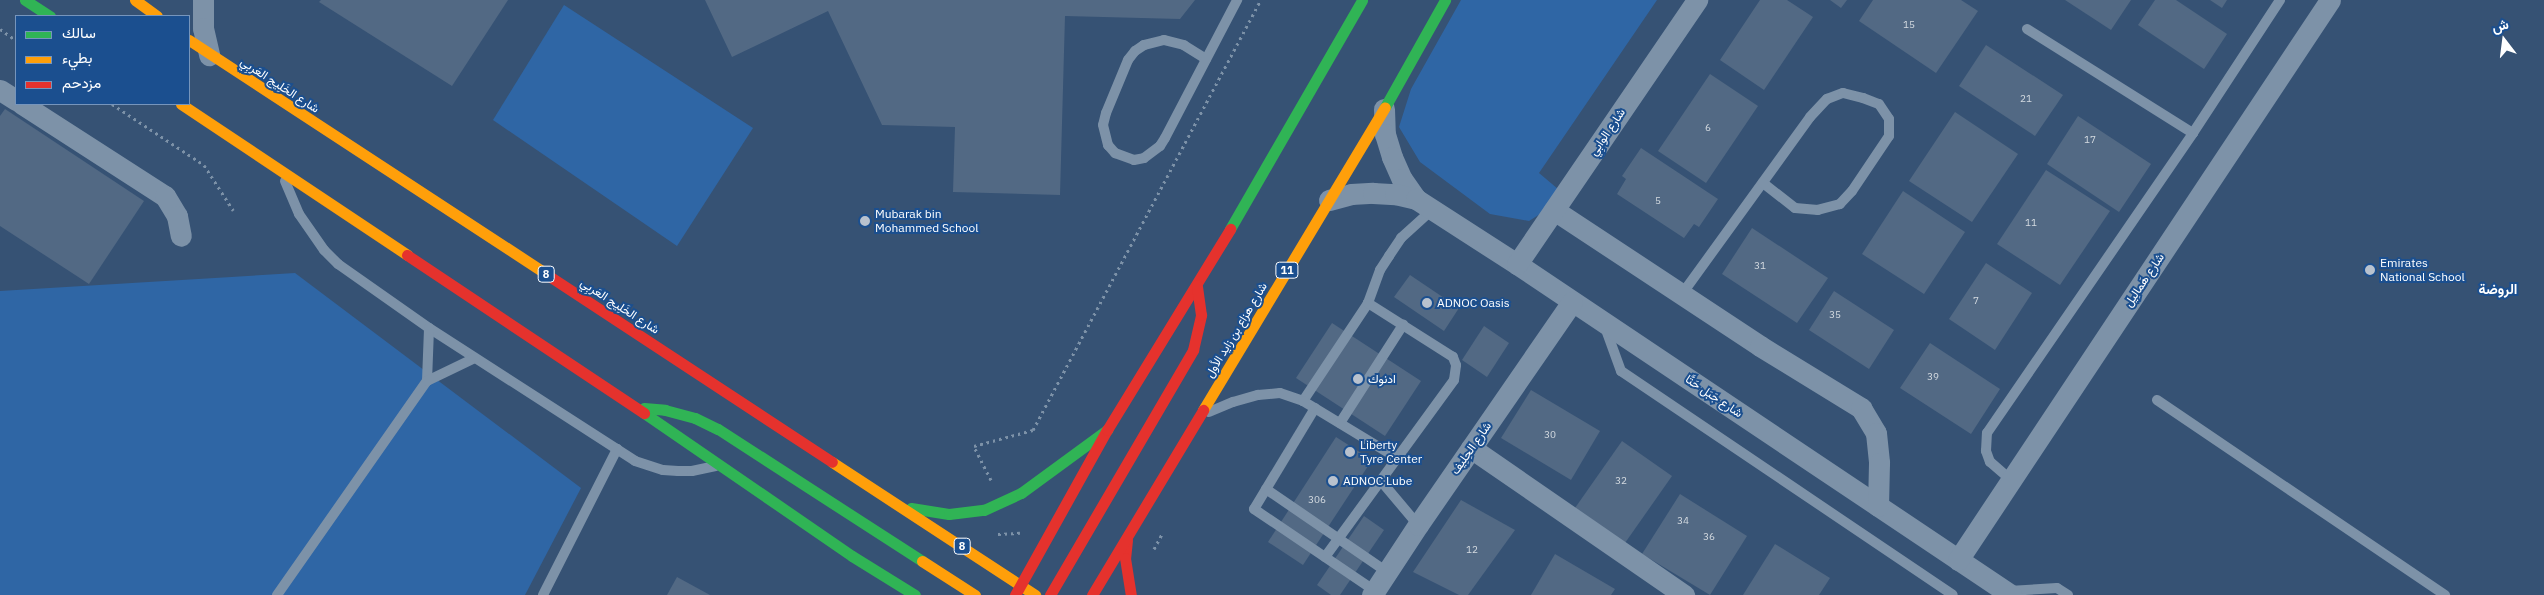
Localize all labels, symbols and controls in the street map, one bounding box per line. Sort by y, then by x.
legend [15,15,190,105]
north arrow [2479,15,2529,65]
text: ش [2490,15,2511,36]
house number: 15 [1903,19,1915,31]
text: سالك [62,23,96,42]
text: بطيء [62,48,92,67]
street label: شارع الخَلِيج العَربِي [238,54,322,116]
text: مزدحم [62,73,101,92]
house number: 21 [2020,93,2032,105]
street label: شارع الوابِي [1586,106,1628,158]
house number: 6 [1705,122,1711,134]
house number: 17 [2084,134,2096,146]
house number: 5 [1655,195,1661,207]
place label: Mubarak bin Mohammed School [875,207,979,235]
marker: Mubarak bin Mohammed School [859,215,871,227]
house number: 11 [2025,217,2037,229]
street label: شارع هَمالِيل [2121,250,2167,310]
place label: Emirates National School [2380,256,2465,284]
house number: 31 [1754,260,1766,272]
road number: 11 [1274,262,1300,278]
marker: Emirates National School [2364,264,2376,276]
road number: 8 [537,266,555,282]
street label: شارع الخَلِيج العَربِي [578,275,662,337]
street label: شارع هزاع بن زايد الأول [1202,280,1270,380]
district label: الروضة [2479,281,2517,297]
house number: 7 [1973,295,1979,307]
place label: ADNOC Oasis [1437,296,1510,310]
marker: ADNOC Oasis [1421,297,1433,309]
house number: 35 [1829,309,1841,321]
house number: 39 [1927,371,1939,383]
place label: ادنوك [1368,372,1396,386]
street label: شارع جَبَل حَتَّا [1683,372,1745,420]
marker: ادنوك [1352,373,1364,385]
street label: شارع الحِلِيف [1448,419,1494,477]
house number: 30 [1544,429,1556,441]
place label: Liberty Tyre Center [1360,438,1422,466]
marker: Liberty Tyre Center [1344,446,1356,458]
place label: ADNOC Lube [1343,474,1412,488]
marker: ADNOC Lube [1327,475,1339,487]
house number: 32 [1615,475,1627,487]
house number: 306 [1308,494,1326,506]
house number: 34 [1677,515,1689,527]
house number: 36 [1703,531,1715,543]
road number: 8 [953,538,971,554]
house number: 12 [1466,544,1478,556]

